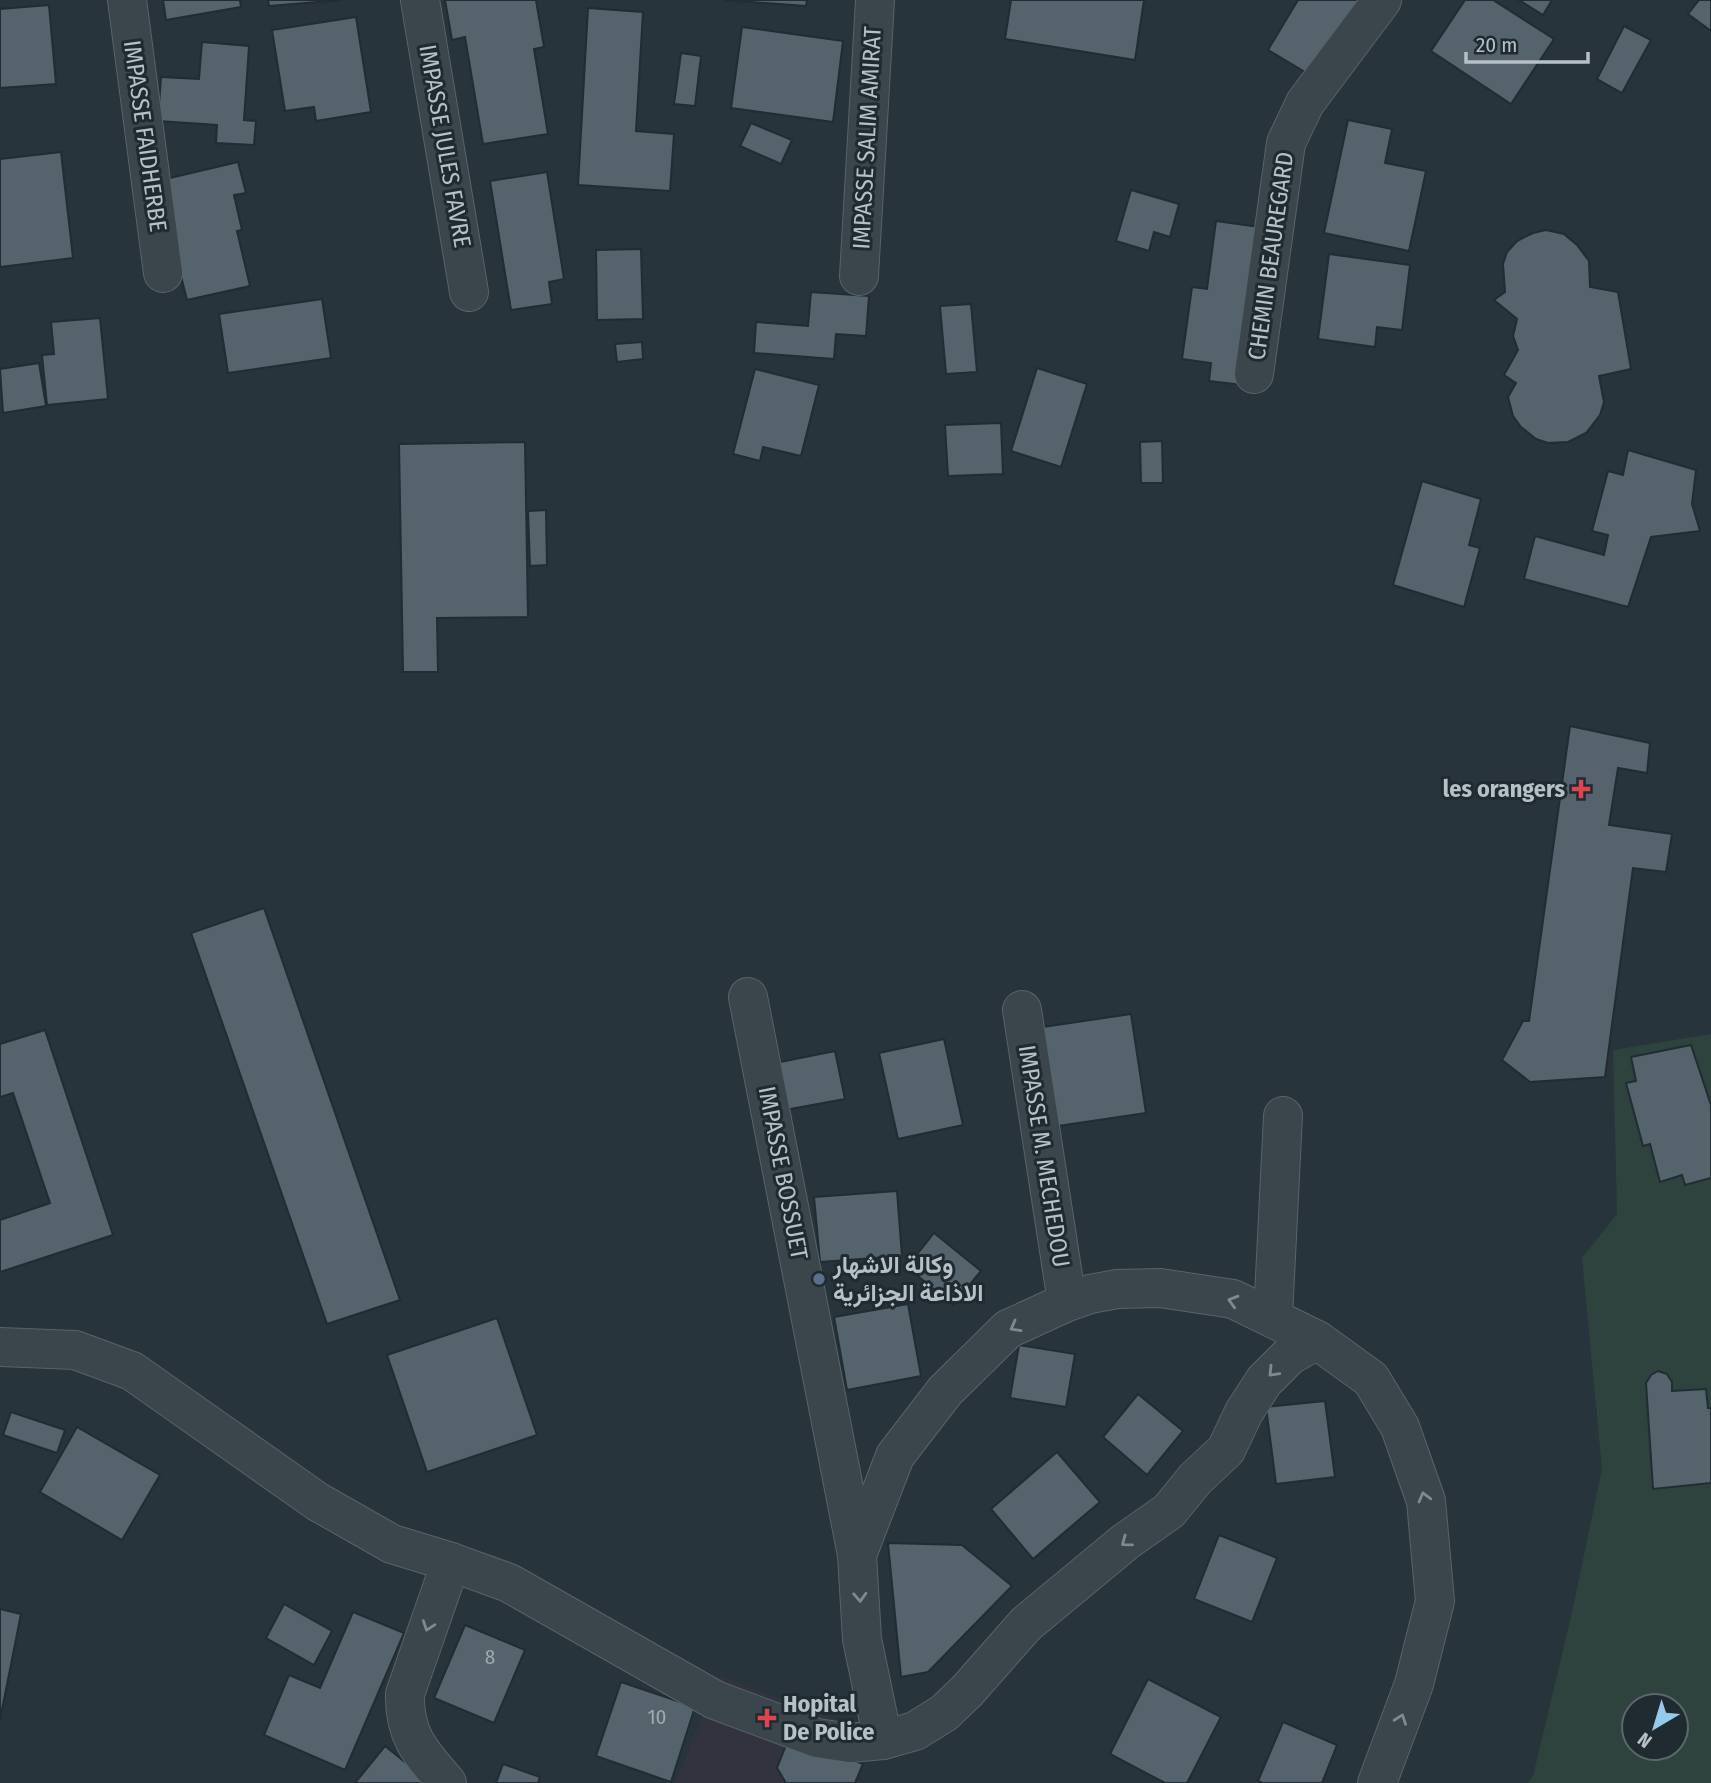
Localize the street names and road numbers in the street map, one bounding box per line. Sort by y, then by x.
street label: IMPASSE SALIM AMIRAT [847,26,887,250]
street label: IMPASSE FAIDHERBE [118,39,172,233]
street label: IMPASSE JULES FAVRE [413,42,477,250]
street label: CHEMIN BEAUREGARD [1243,150,1299,362]
street label: IMPASSE M. MECHEDOU [1013,1043,1075,1269]
street label: IMPASSE BOSSUET [752,1084,814,1262]

